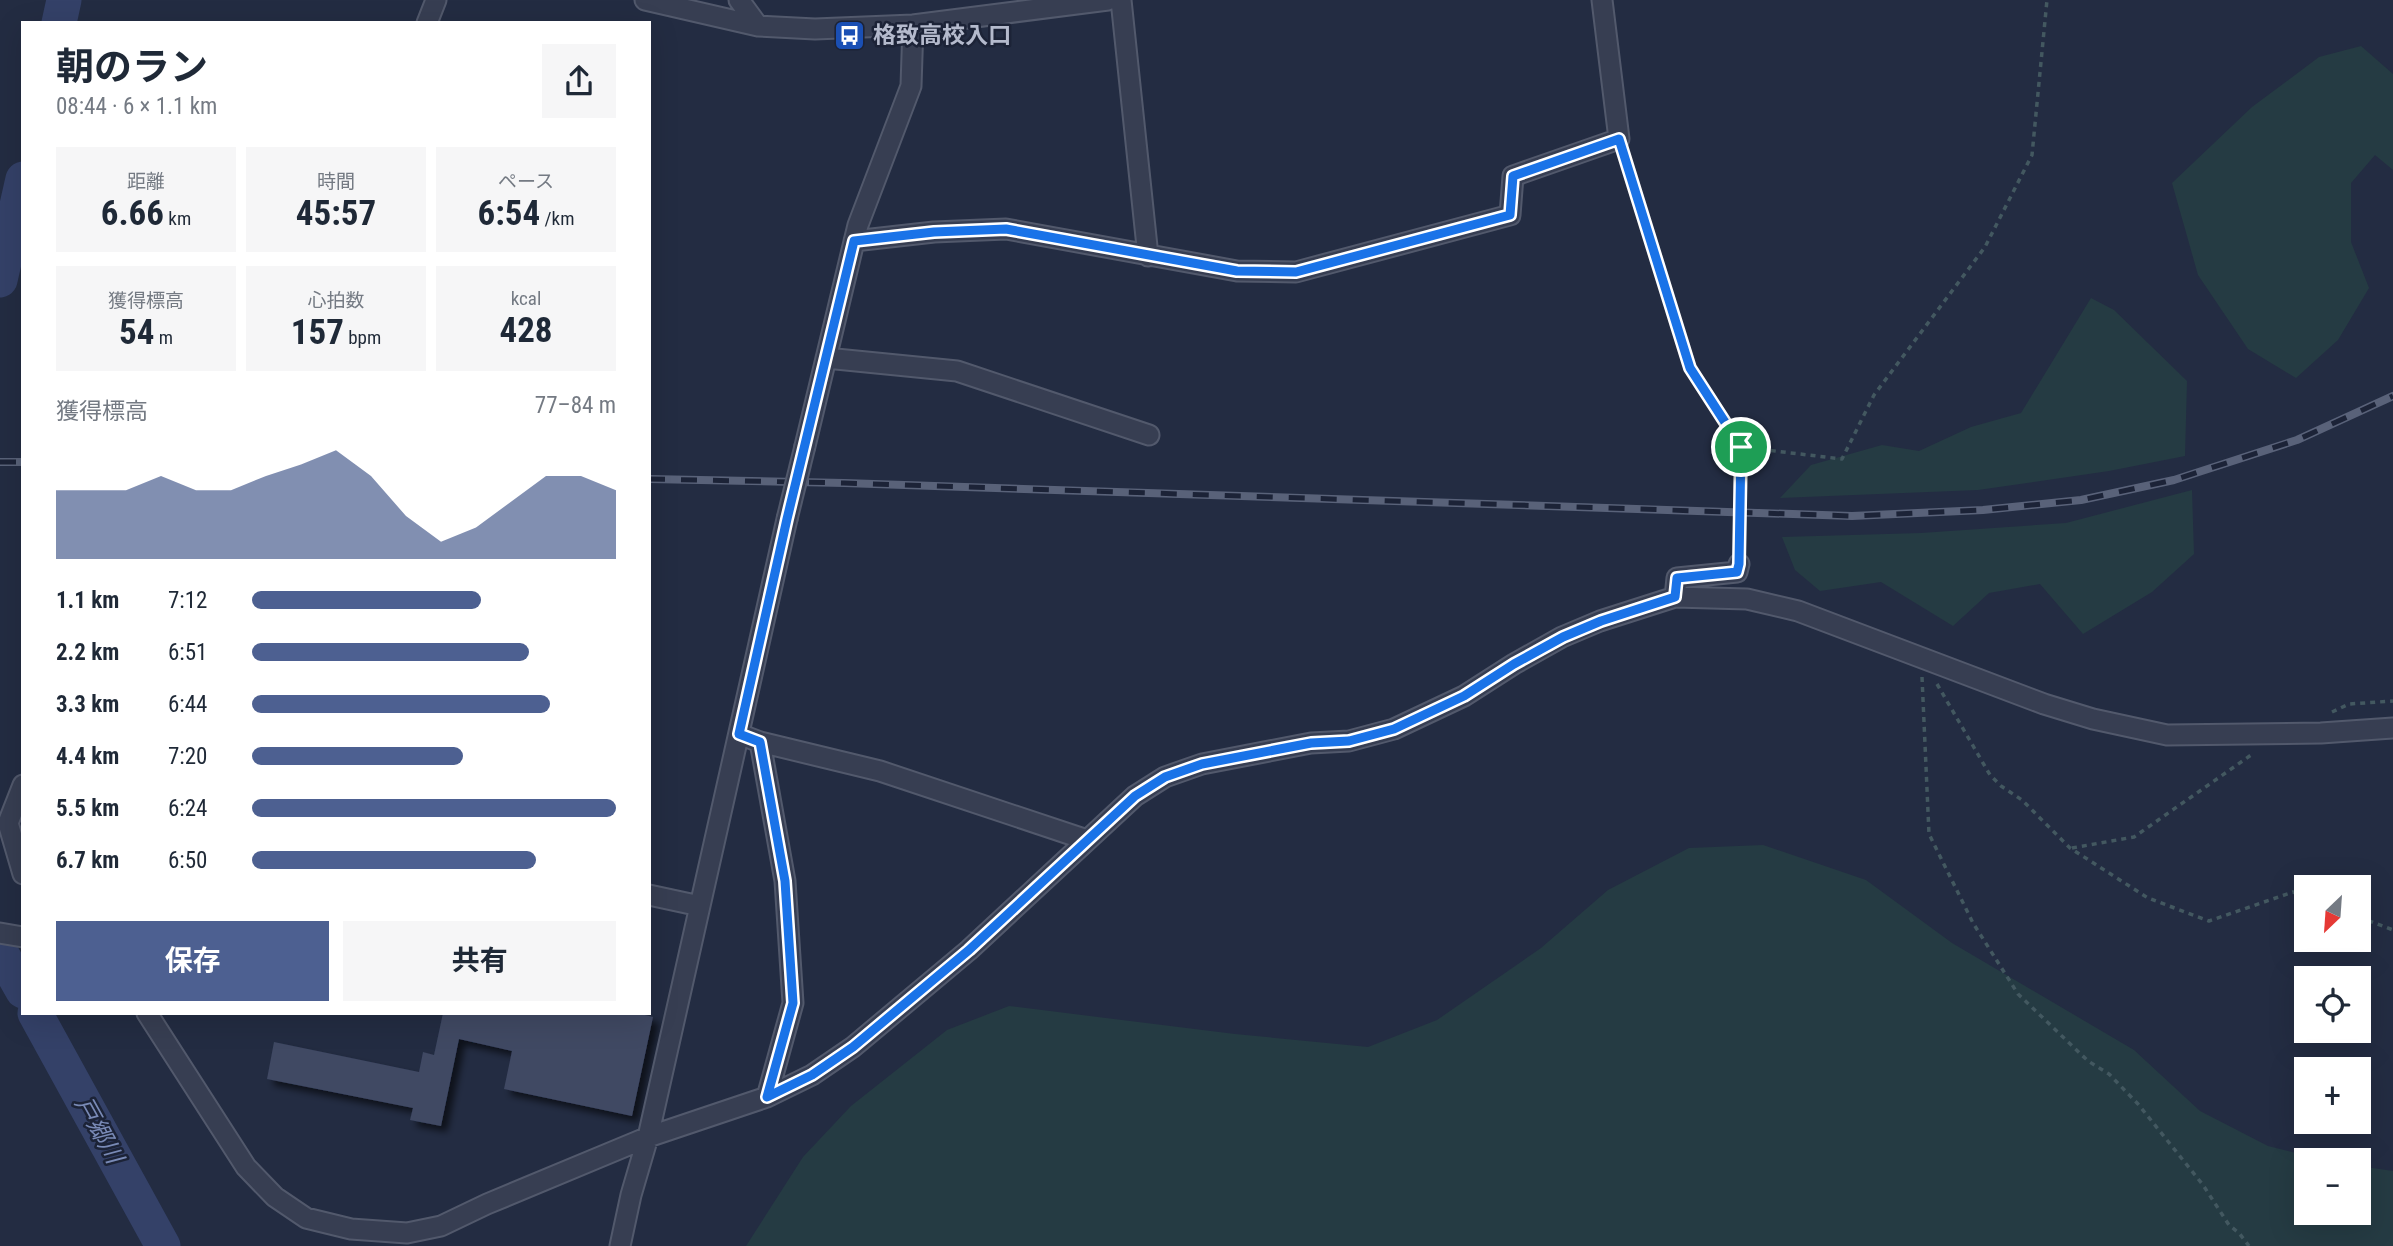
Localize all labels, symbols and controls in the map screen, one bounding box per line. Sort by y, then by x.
bus stop icon: 格致高校入口 [833,18,867,52]
place label: 格致高校入口 [873,22,1011,49]
button: share [542,44,616,118]
text: 朝のラン [56,45,208,89]
text: 08:44 · 6 × 1.1 km [56,93,217,120]
text: 距離 [127,170,165,193]
text: 時間 [317,170,355,193]
text: ペース [498,170,554,193]
text: 6.66 [101,193,164,234]
text: 45:57 [296,193,376,234]
text: 6:54 [478,193,540,234]
text: km [164,207,191,230]
text: /km [540,207,574,230]
text: kcal [511,287,541,310]
text: 獲得標高 [108,289,184,312]
text: 心拍数 [307,289,365,312]
text: 428 [499,310,553,351]
text: 54 [119,312,154,353]
text: 157 [291,312,344,353]
text: m [154,326,173,349]
text: bpm [344,326,381,349]
text: 77–84 m [535,392,616,419]
text: 獲得標高 [56,398,148,425]
pin [1711,417,1771,477]
icon: arrive [1722,428,1760,466]
text: 1.1 km [56,587,119,614]
text: 7:12 [168,587,207,614]
text: 2.2 km [56,639,119,666]
text: 6:51 [168,639,207,666]
text: 3.3 km [56,691,119,718]
text: 6:44 [168,691,207,718]
text: 4.4 km [56,743,119,770]
text: 7:20 [168,743,207,770]
text: 5.5 km [56,795,119,822]
text: 6:24 [168,795,207,822]
text: 6.7 km [56,847,119,874]
text: 6:50 [168,847,207,874]
north arrow [2294,875,2371,952]
map controls [2294,875,2371,1225]
button: 保存 [56,921,329,1001]
button: 共有 [343,921,616,1001]
button: locate [2294,966,2371,1043]
button: + [2294,1057,2371,1134]
water label: 戸郷川 [69,1092,130,1171]
button: − [2294,1148,2371,1225]

